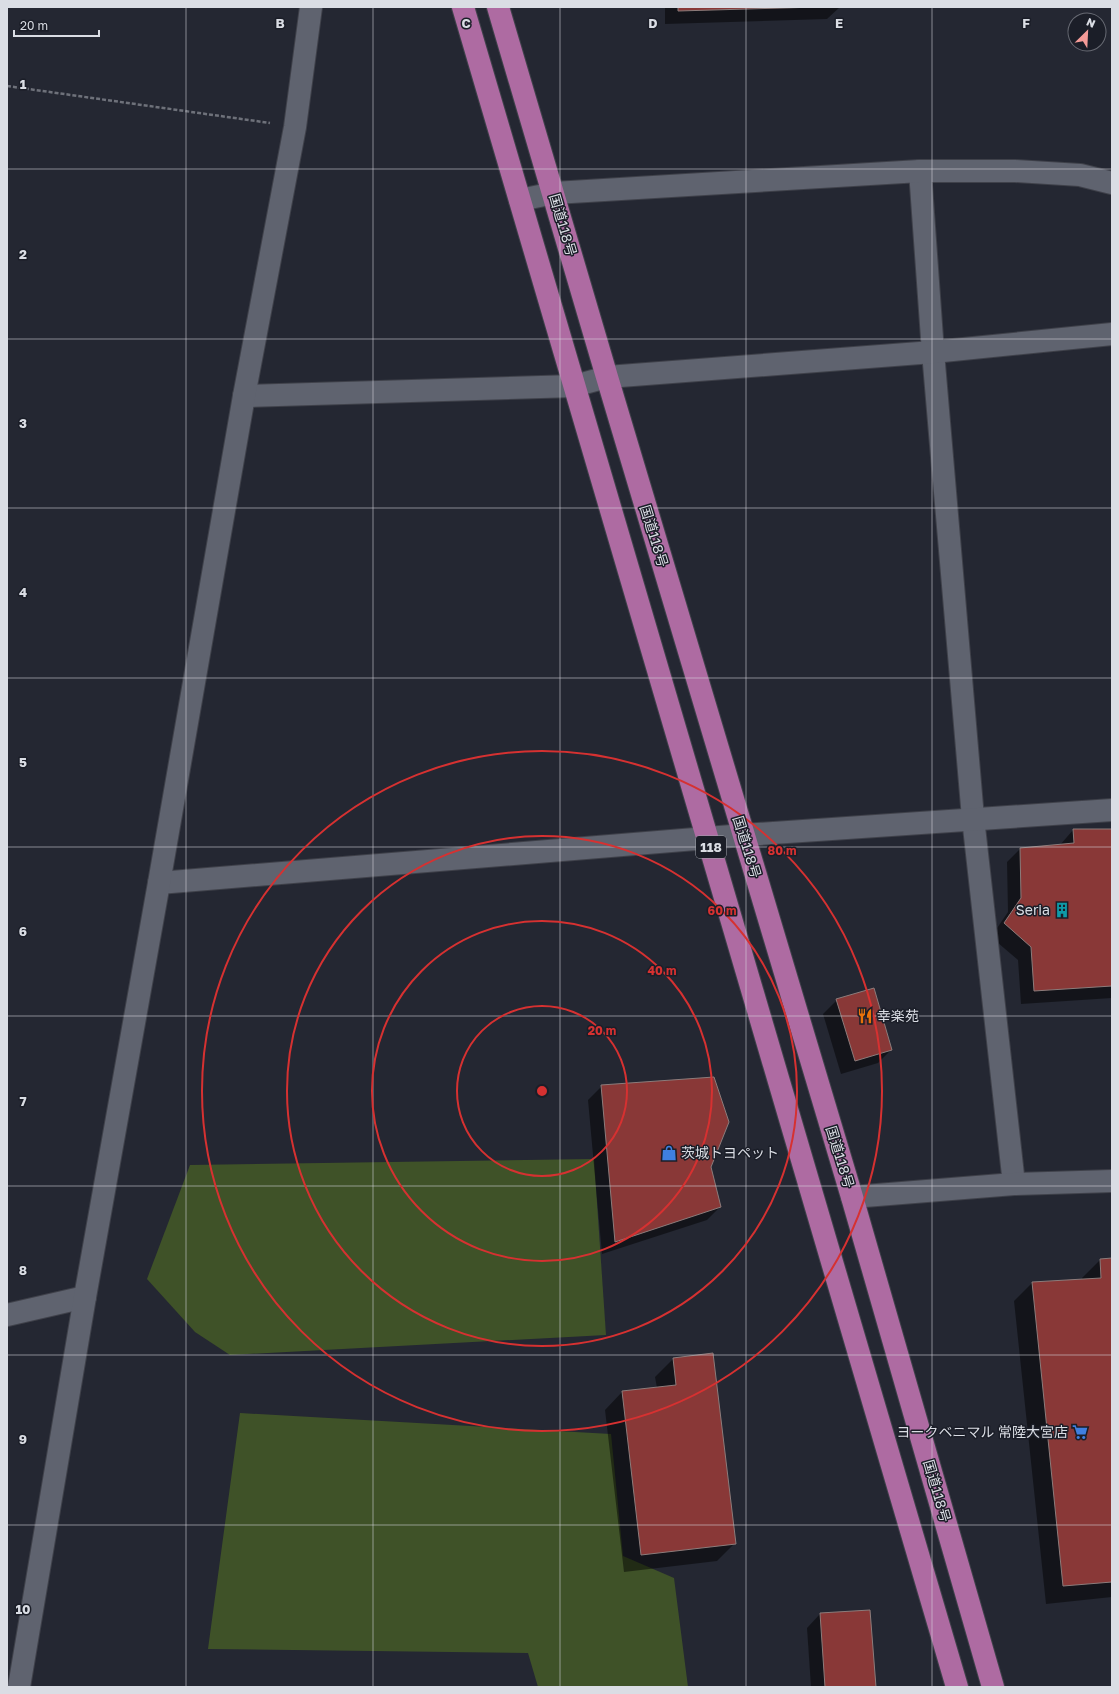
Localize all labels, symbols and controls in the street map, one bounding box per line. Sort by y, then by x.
scale bar [14,12,99,38]
north arrow [1067,12,1107,52]
text: B [275,15,285,31]
text: C [461,15,471,31]
text: D [648,15,658,31]
text: E [835,15,843,31]
text: F [1022,15,1030,31]
text: N [1085,15,1098,30]
text: 20 m [20,18,48,33]
text: 1 [20,76,27,92]
street label: 国道118号 [546,192,580,258]
text: 2 [19,246,27,262]
text: 3 [19,415,27,431]
street label: 国道118号 [637,503,672,569]
text: 4 [19,584,27,600]
text: 5 [19,754,27,770]
street label: 国道118号 [730,814,765,880]
road number: 118 [696,836,726,858]
text: 80 m [768,843,796,858]
place label: Seria [1016,901,1050,918]
building icon: Seria [1053,901,1071,919]
text: 60 m [708,903,736,918]
text: 6 [19,923,27,939]
text: 40 m [648,963,676,978]
restaurant icon: 幸楽苑 [856,1007,874,1025]
place label: 幸楽苑 [877,1007,919,1024]
text: 20 m [588,1023,616,1038]
centre of rings [535,1084,549,1098]
text: 7 [19,1093,27,1109]
street label: 国道118号 [823,1124,858,1190]
shop icon: 茨城トヨペット [660,1144,678,1162]
place label: 茨城トヨペット [681,1144,779,1161]
text: 8 [19,1262,27,1278]
place label: ヨークベニマル 常陸大宮店 [897,1423,1068,1440]
supermarket icon: ヨークベニマル 常陸大宮店 [1071,1423,1089,1441]
text: 9 [19,1431,27,1447]
street label: 国道118号 [920,1458,954,1524]
text: 10 [15,1601,31,1617]

